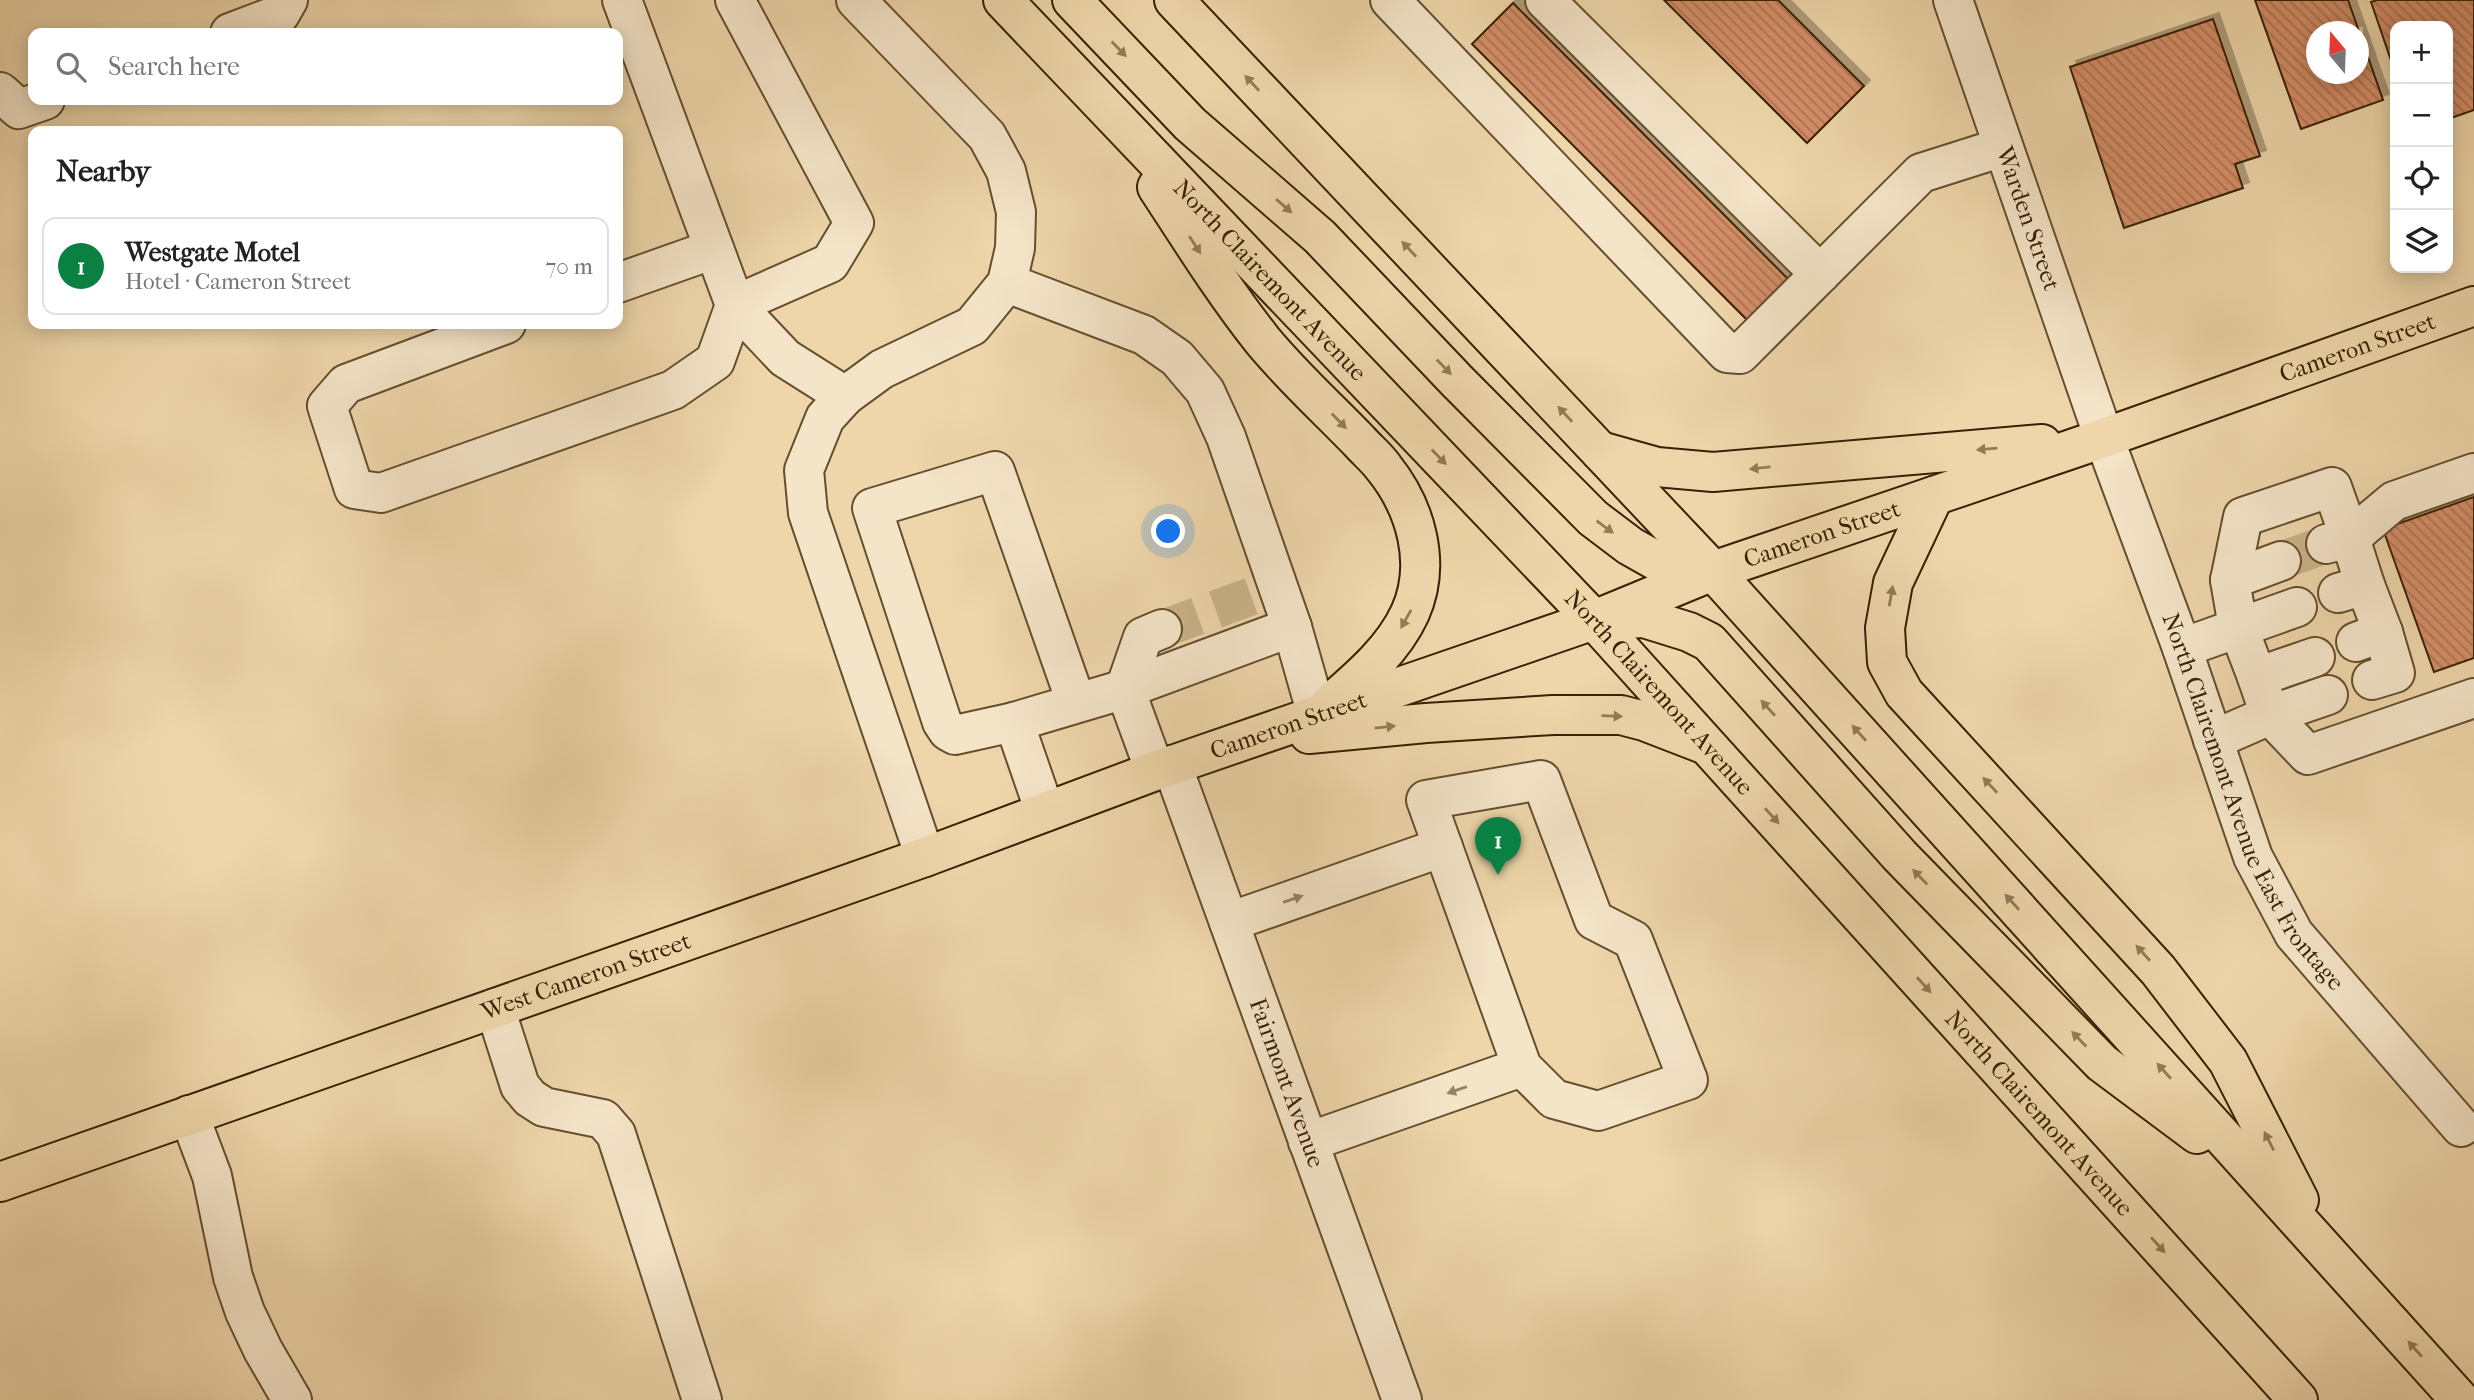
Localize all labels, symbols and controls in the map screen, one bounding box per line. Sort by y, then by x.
north arrow [2306,21,2369,84]
map controls [2390,21,2453,273]
button: + [2390,21,2453,84]
search box [28,28,623,105]
one-way arrow [1111,40,1127,57]
icon: search [52,48,90,86]
text: Search here [108,51,240,82]
one-way arrow [1245,75,1261,92]
button: − [2390,84,2453,147]
street label: Warden Street [1990,142,2066,294]
button: locate [2390,147,2453,210]
text: Nearby [56,154,151,189]
street label: North Clairemont Avenue [1168,174,1372,387]
one-way arrow [1275,198,1293,214]
button: layers [2390,210,2453,273]
one-way arrow [1188,236,1201,255]
text: Westgate Motel [125,237,300,268]
one-way arrow [1401,241,1417,258]
text: 1 [77,253,85,280]
text: 70 m [545,253,593,280]
text: Hotel · Cameron Street [125,268,351,295]
street label: Cameron Street [2276,307,2440,388]
one-way arrow [1436,358,1452,376]
one-way arrow [1557,406,1573,423]
one-way arrow [1331,412,1347,429]
one-way arrow [1976,443,1998,454]
one-way arrow [1431,448,1447,466]
one-way arrow [1749,462,1771,473]
street label: Cameron Street [1740,494,1904,574]
your location [1151,514,1185,548]
one-way arrow [1596,520,1614,535]
street label: North Clairemont Avenue [1559,584,1759,801]
one-way arrow [1886,585,1897,607]
one-way arrow [1400,609,1411,629]
street label: North Clairemont Avenue East Frontage [2156,609,2350,996]
street label: Cameron Street [1206,685,1371,765]
one-way arrow [1760,700,1776,717]
one-way arrow [1601,710,1623,721]
one-way arrow [1374,721,1396,732]
one-way arrow [1851,724,1867,742]
one-way arrow [1982,777,1998,794]
one-way arrow [1764,807,1780,825]
pin: 1 [1475,817,1521,875]
one-way arrow [1912,869,1928,885]
one-way arrow [1283,894,1304,905]
one-way arrow [2004,894,2020,911]
street label: West Cameron Street [477,926,695,1026]
one-way arrow [2135,945,2151,962]
one-way arrow [1916,976,1932,994]
street label: Fairmont Avenue [1244,994,1331,1171]
street label: North Clairemont Avenue [1939,1005,2139,1222]
one-way arrow [2072,1031,2088,1048]
one-way arrow [2156,1062,2172,1080]
one-way arrow [1446,1085,1467,1096]
one-way arrow [2263,1131,2274,1151]
one-way arrow [2150,1237,2165,1254]
one-way arrow [2407,1340,2423,1358]

